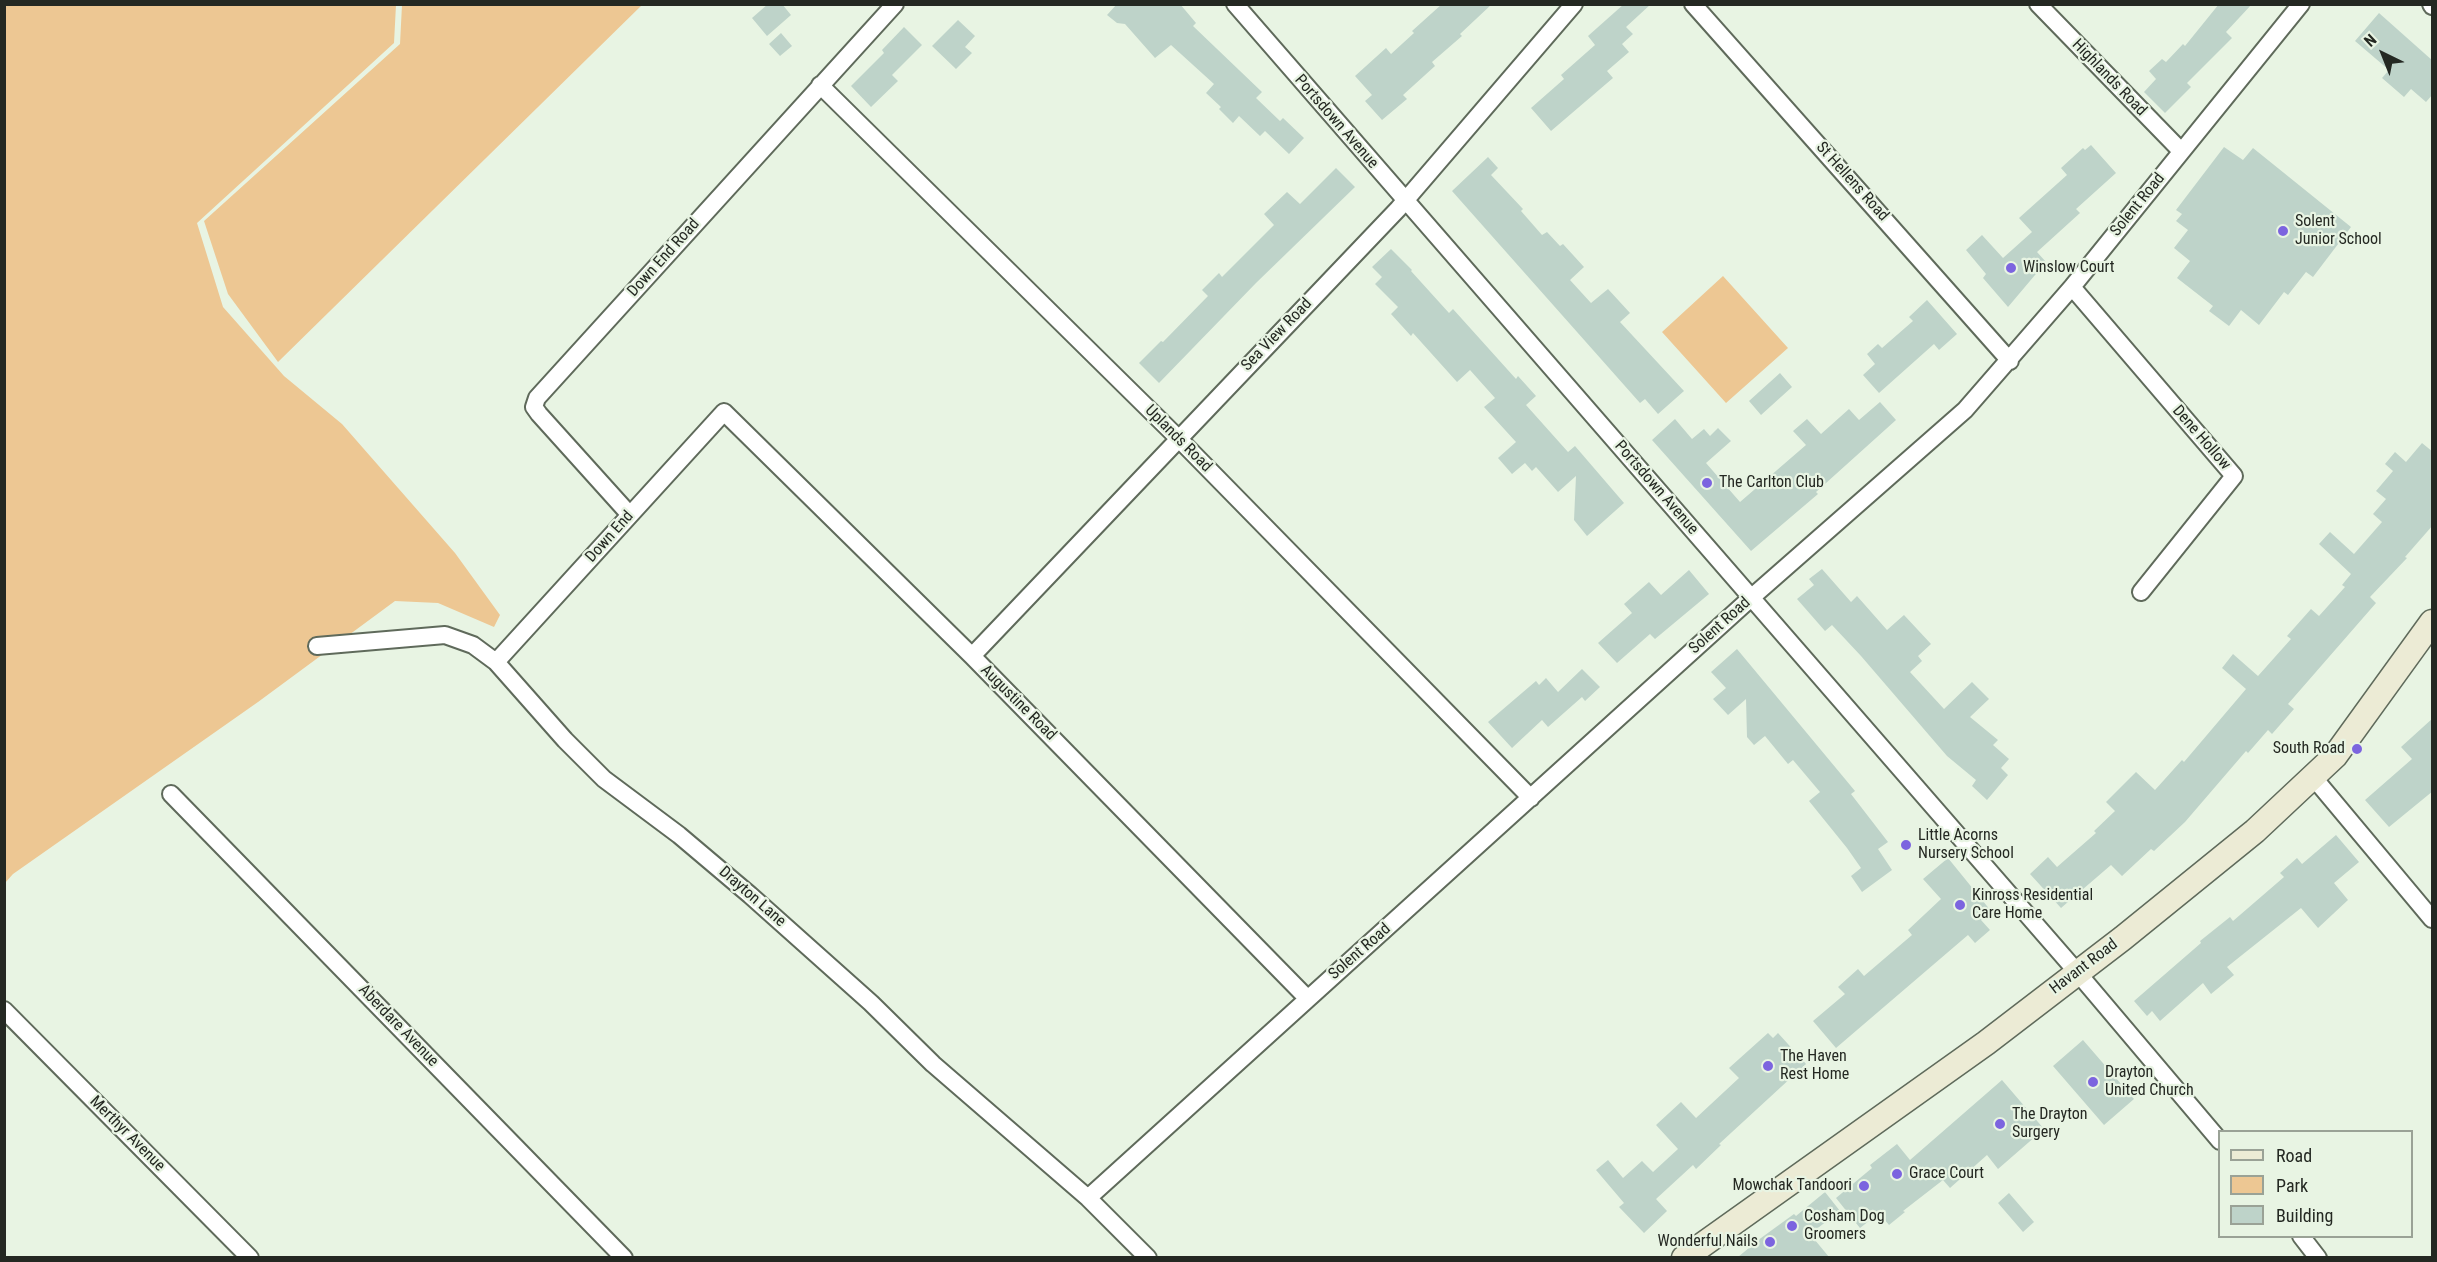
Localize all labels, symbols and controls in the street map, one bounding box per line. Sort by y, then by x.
north arrow [2353,24,2413,84]
text: N [2360,30,2380,51]
street label: Highlands Road [2068,36,2150,120]
street label: Portsdown Avenue [1290,71,1382,173]
street label: St Hellens Road [1811,138,1893,226]
street label: Solent Road [2107,170,2169,240]
place label: Solent Junior School [2295,212,2382,250]
street label: Down End Road [624,215,704,301]
marker: Solent Junior School [2276,224,2290,238]
place label: Winslow Court [2023,258,2115,278]
marker: Winslow Court [2004,261,2018,275]
street label: Sea View Road [1238,295,1316,375]
street label: Uplands Road [1140,401,1216,477]
street label: Dene Hollow [2168,402,2234,474]
street label: Portsdown Avenue [1610,437,1702,539]
place label: The Carlton Club [1719,473,1824,493]
marker: The Carlton Club [1700,476,1714,490]
street label: Down End [582,507,638,567]
street label: Solent Road [1685,594,1755,658]
street label: Augustine Road [976,661,1060,745]
place label: South Road [2273,739,2345,759]
marker: South Road [2350,742,2364,756]
place label: Little Acorns Nursery School [1918,826,2014,864]
marker: Little Acorns Nursery School [1899,838,1913,852]
street label: Drayton Lane [715,863,789,931]
place label: Kinross Residential Care Home [1972,886,2093,924]
marker: Kinross Residential Care Home [1953,898,1967,912]
street label: Solent Road [1325,920,1395,984]
street label: Havant Road [2046,935,2122,999]
street label: Aberdare Avenue [354,981,442,1071]
place label: The Haven Rest Home [1780,1047,1849,1085]
marker: The Haven Rest Home [1761,1059,1775,1073]
place label: Drayton United Church [2105,1063,2194,1101]
marker: Drayton United Church [2086,1075,2100,1089]
street label: Merthyr Avenue [85,1092,169,1176]
place label: The Drayton Surgery [2012,1105,2087,1143]
marker: The Drayton Surgery [1993,1117,2007,1131]
legend [2218,1130,2413,1238]
text: Road [2276,1145,2312,1166]
place label: Grace Court [1909,1164,1984,1184]
marker: Grace Court [1890,1167,1904,1181]
text: Park [2276,1175,2308,1196]
place label: Mowchak Tandoori [1732,1176,1852,1196]
marker: Mowchak Tandoori [1857,1179,1871,1193]
text: Building [2276,1205,2333,1226]
place label: Cosham Dog Groomers [1804,1207,1885,1245]
marker: Cosham Dog Groomers [1785,1219,1799,1233]
place label: Wonderful Nails [1657,1232,1758,1252]
marker: Wonderful Nails [1763,1235,1777,1249]

